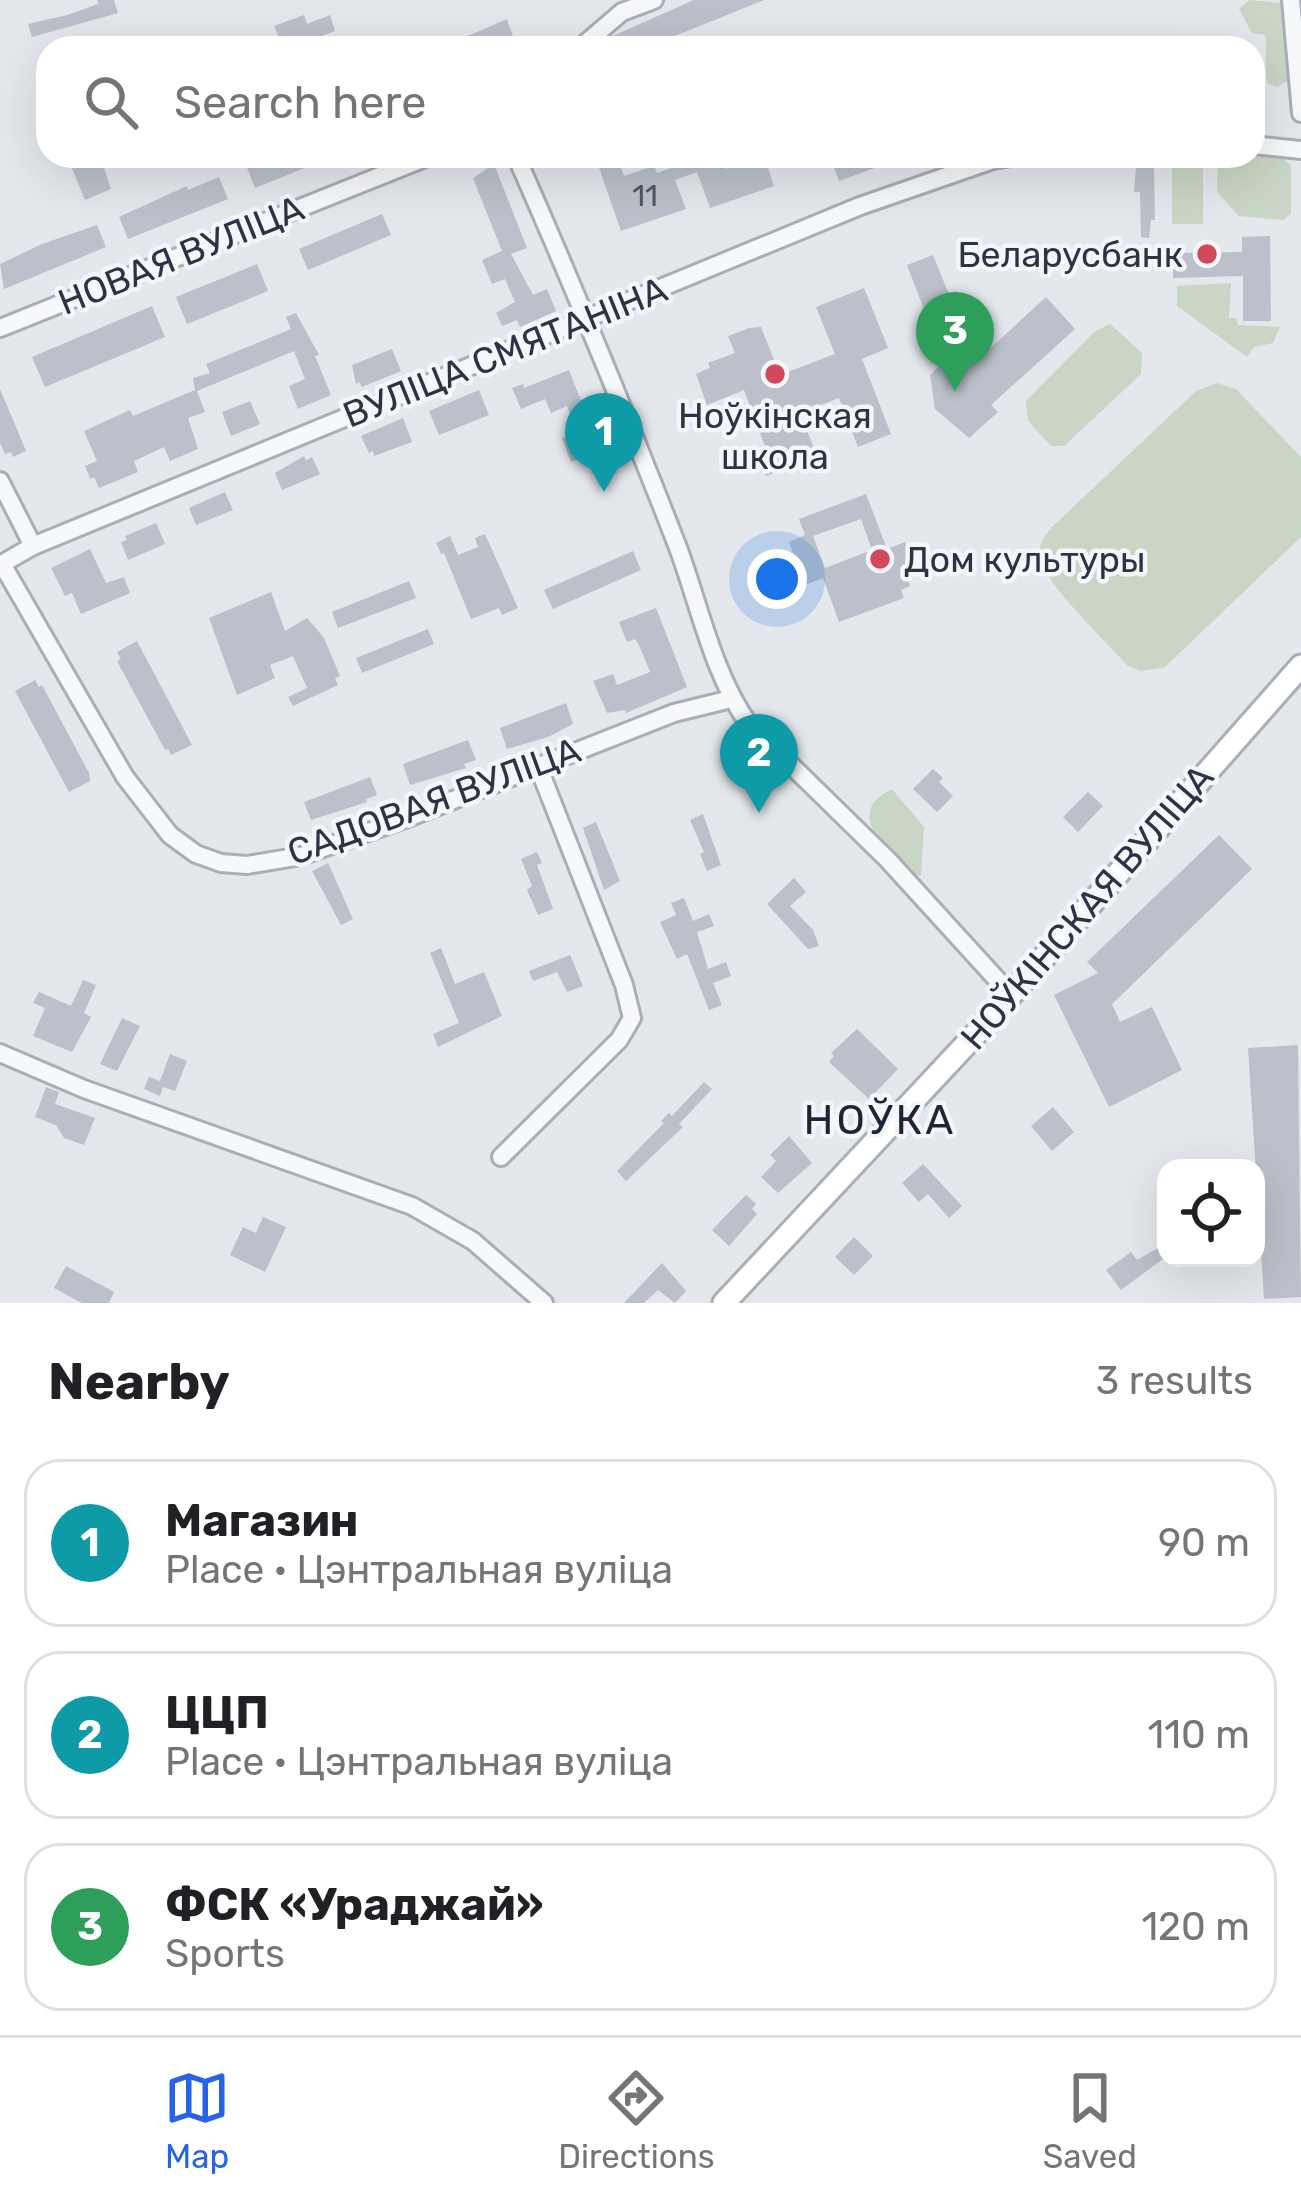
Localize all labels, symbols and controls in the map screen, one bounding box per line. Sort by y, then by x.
search box [36,36,1265,168]
icon: search [78,69,144,135]
text: Search here [174,76,426,129]
house number: 11 [632,178,658,214]
street label: НОВАЯ ВУЛІЦА [52,186,310,324]
place label: Беларусбанк [957,233,1183,276]
marker: Беларусбанк [1194,241,1220,267]
street label: ВУЛІЦА СМЯТАНІНА [337,267,673,437]
pin: 3 [916,292,994,391]
marker: Ноўкінская школа [762,361,788,387]
pin: 1 [565,393,643,492]
place label: Ноўкінская школа [678,394,872,478]
place label: Дом культуры [904,538,1145,581]
marker: Дом культуры [867,546,893,572]
your location [747,549,807,609]
pin: 2 [720,714,798,813]
street label: САДОВАЯ ВУЛІЦА [282,728,586,874]
street label: НОЎКІНСКАЯ ВУЛІЦА [952,756,1222,1058]
district label: НОЎКА [804,1095,956,1145]
map controls [1157,1159,1265,1267]
button: locate [1157,1159,1265,1267]
text: Nearby [48,1351,230,1412]
text: 3 results [1096,1358,1253,1404]
text: Магазин [165,1494,359,1547]
text: 1 [80,1520,100,1566]
text: 90 m [1158,1520,1250,1566]
text: Place · Цэнтральная вуліца [165,1547,673,1593]
text: ЦЦП [165,1686,269,1739]
text: 2 [77,1712,103,1758]
text: 110 m [1148,1712,1250,1758]
text: Place · Цэнтральная вуліца [165,1739,673,1785]
text: ФСК «Ураджай» [165,1878,544,1931]
text: 3 [77,1904,103,1950]
text: 120 m [1141,1904,1250,1950]
text: Sports [165,1931,285,1977]
tab: Map [164,2065,230,2176]
tab: Directions [558,2065,715,2176]
tab: Saved [1043,2065,1137,2176]

